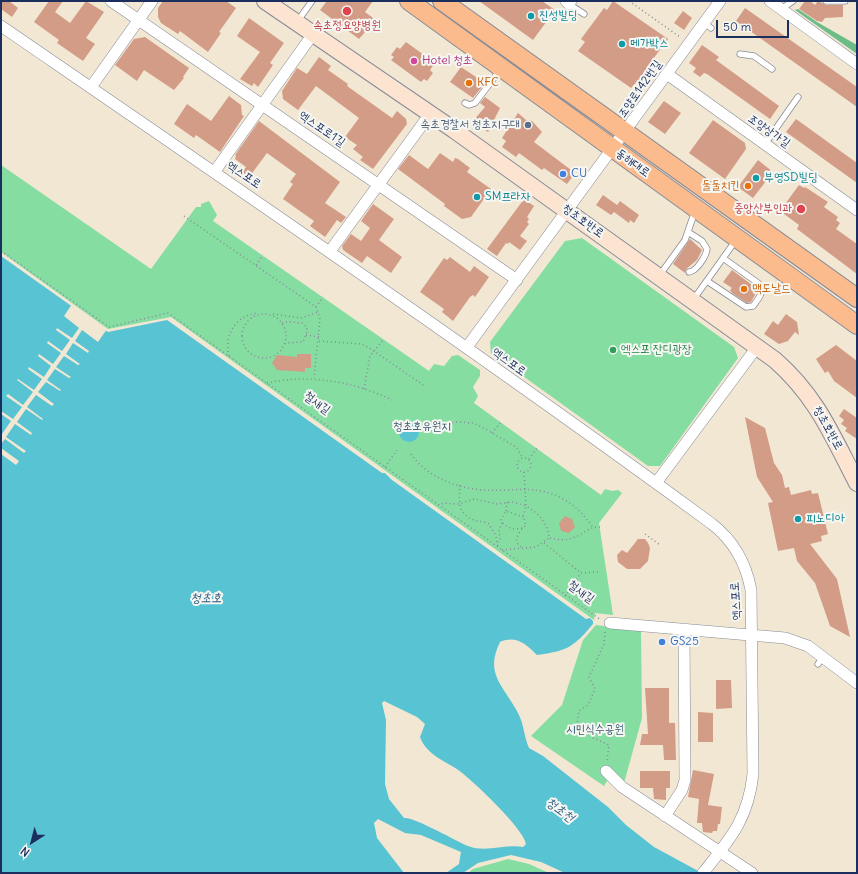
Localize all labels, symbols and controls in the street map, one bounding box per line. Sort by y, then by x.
marker: 속초정요양병원 [341,5,353,17]
place label: 진성빌딩 [539,9,578,23]
marker: 진성빌딩 [526,11,536,21]
scale bar [718,12,791,38]
place label: 속초정요양병원 [313,19,381,33]
text: 50 m [723,19,751,34]
place label: 메가박스 [630,37,669,51]
marker: 메가박스 [617,39,627,49]
place label: Hotel 청초 [422,54,473,68]
marker: Hotel 청초 [409,56,419,66]
street label: 조양로142번길 [615,58,665,120]
place label: KFC [477,76,499,90]
marker: KFC [464,78,474,88]
street label: 엑스포로1길 [296,108,348,150]
street label: 조양상가길 [745,111,793,151]
place label: 속초경찰서 청초지구대 [421,118,520,132]
marker: 속초경찰서 청초지구대 [523,120,533,130]
street label: 동해대로 [613,146,653,180]
street label: 엑스포로 [224,158,264,192]
place label: CU [571,167,587,181]
marker: CU [558,169,568,179]
place label: 부영SD빌딩 [764,171,818,185]
marker: 부영SD빌딩 [751,173,761,183]
place label: 둘둘치킨 [701,179,740,193]
marker: 둘둘치킨 [743,181,753,191]
place label: SM프라자 [485,190,530,204]
marker: SM프라자 [472,192,482,202]
street label: 청초호반로 [559,201,607,241]
place label: 중앙산부인과 [734,202,792,216]
marker: 중앙산부인과 [795,203,807,215]
place label: 맥도날드 [752,282,791,296]
marker: 맥도날드 [739,284,749,294]
place label: 엑스포 잔디광장 [621,343,691,357]
street label: 엑스포로 [489,345,529,379]
marker: 엑스포 잔디광장 [608,345,618,355]
street label: 철새길 [301,389,333,417]
street label: 청초호반로 [810,403,846,453]
park label: 청초호유원지 [393,420,451,434]
place label: 피노디아 [806,512,845,526]
marker: 피노디아 [793,514,803,524]
street label: 철새길 [565,578,597,606]
street label: 엑스포로 [727,581,745,621]
water label: 청초호 [190,590,222,606]
place label: GS25 [670,635,699,649]
marker: GS25 [657,637,667,647]
park label: 시민식수공원 [566,723,624,737]
water label: 청초천 [543,794,577,826]
north arrow [12,822,52,862]
text: N [18,844,32,860]

